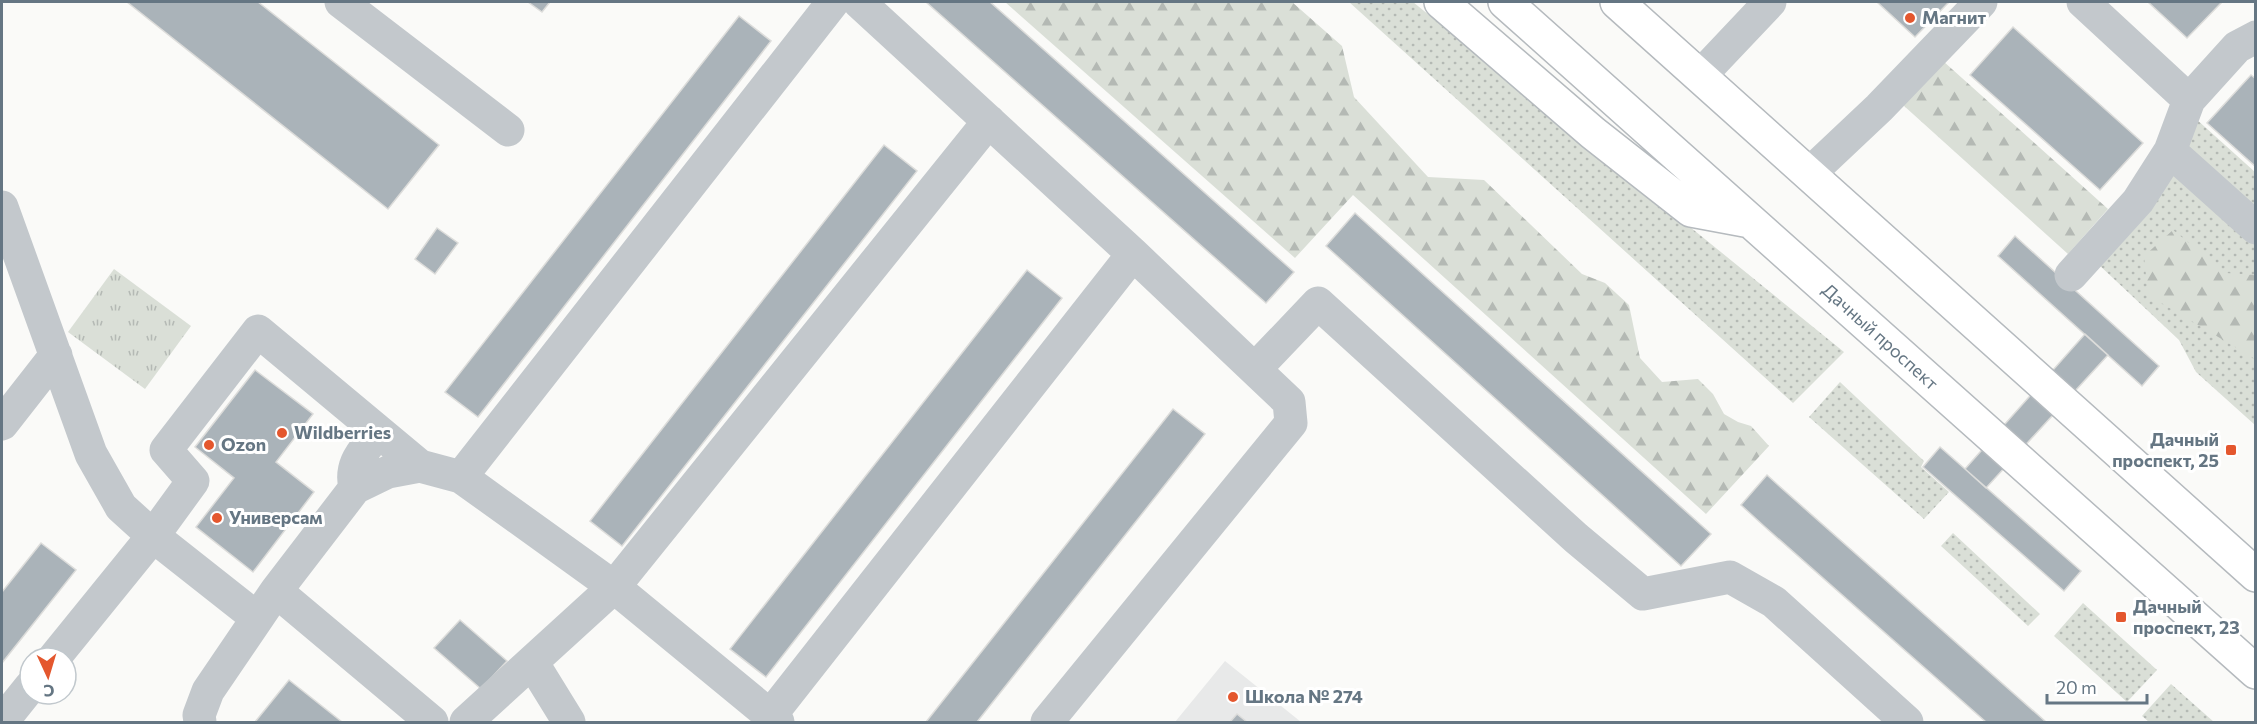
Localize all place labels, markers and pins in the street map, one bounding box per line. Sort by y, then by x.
place label: Магнит [1922,6,1986,28]
marker: Магнит [1903,11,1917,25]
place label: Wildberries [294,421,391,443]
marker: Wildberries [275,426,289,440]
place label: Дачный проспект, 25 [2112,428,2219,471]
place label: Ozon [221,433,266,455]
marker: Ozon [202,438,216,452]
marker: Дачный проспект, 25 [2224,443,2238,457]
place label: Универсам [229,506,323,528]
marker: Универсам [210,511,224,525]
place label: Дачный проспект, 23 [2133,595,2240,638]
marker: Дачный проспект, 23 [2114,610,2128,624]
place label: Школа № 274 [1245,685,1363,707]
marker: Школа № 274 [1226,690,1240,704]

